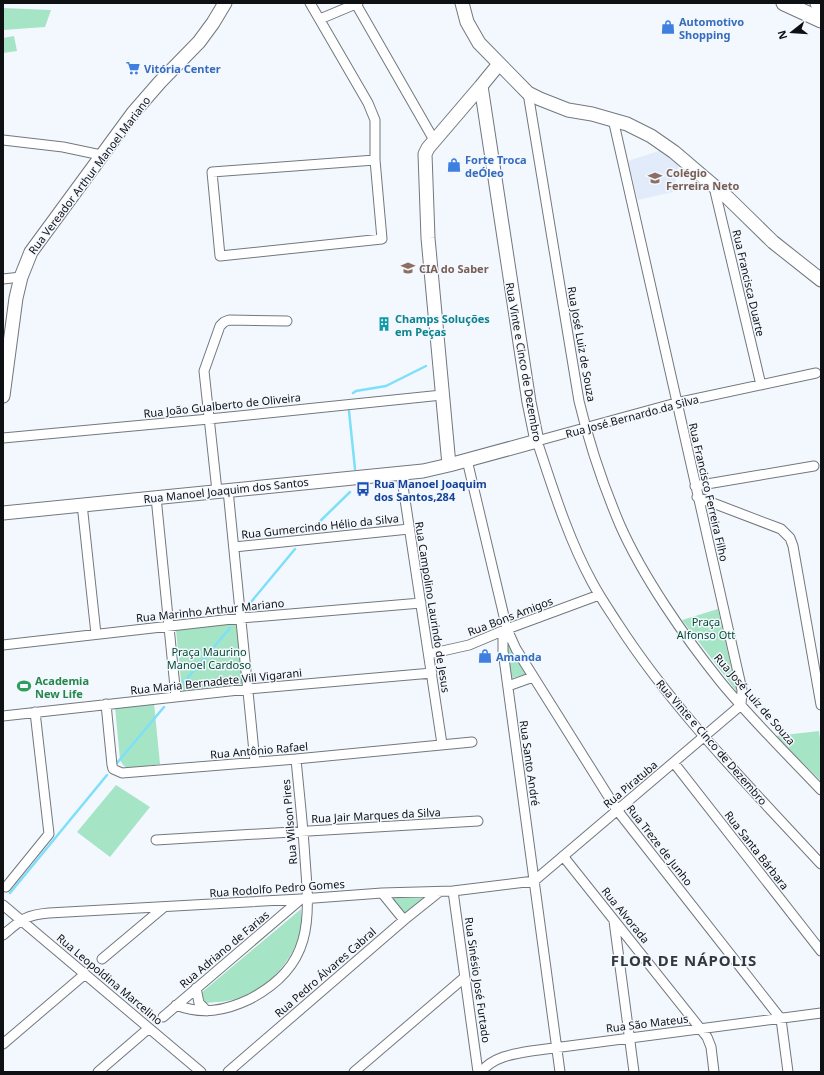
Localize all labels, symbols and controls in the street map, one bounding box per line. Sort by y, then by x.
north arrow [772,12,812,52]
place label: Automotivo Shopping [679,14,744,42]
shop icon: Automotivo Shopping [660,19,676,35]
text: N [773,29,790,42]
supermarket icon: Vitória Center [125,60,141,76]
place label: Vitória Center [144,61,221,76]
street label: Rua Vereador Arthur Manoel Mariano [25,93,154,257]
place label: Forte Troca deÓleo [465,152,527,180]
shop icon: Forte Troca deÓleo [446,157,462,173]
place label: Colégio Ferreira Neto [666,165,740,193]
school or university icon: Colégio Ferreira Neto [647,170,663,186]
street label: Rua Francisca Duarte [729,228,769,338]
school or university icon: CIA do Saber [400,260,416,276]
place label: CIA do Saber [419,261,489,276]
street label: Rua Vinte e Cinco de Dezembro [503,281,545,443]
street label: Rua José Luiz de Souza [564,285,600,403]
place label: Champs Soluções em Peças [395,311,490,339]
building icon: Champs Soluções em Peças [376,316,392,332]
street label: Rua João Gualberto de Oliveira [143,389,301,421]
street label: Rua José Bernardo da Silva [564,391,700,441]
street label: Rua Francisco Ferreira Filho [686,421,732,563]
street label: Rua Manoel Joaquim dos Santos [143,474,309,506]
place label: Rua Manoel Joaquim dos Santos,284 [374,476,487,504]
bus stop icon: Rua Manoel Joaquim dos Santos,284 [355,481,371,497]
street label: Rua Gumercindo Hélio da Silva [240,510,400,542]
street label: Rua Campolino Laurindo de Jesus [412,520,454,694]
street label: Rua Bons Amigos [465,593,555,639]
street label: Rua Marinho Arthur Mariano [135,595,285,625]
park label: Praça Alfonso Ott [677,614,735,642]
park label: Praça Maurino Manoel Cardoso [167,644,251,672]
shop icon: Amanda [477,648,493,664]
place label: Amanda [496,649,542,664]
street label: Rua José Luiz de Souza [711,650,799,748]
street label: Rua Maria Bernadete Vill Vigarani [129,665,303,697]
place label: Academia New Life [35,673,89,701]
street label: Rua Vinte e Cinco de Dezembro [653,676,771,808]
sports icon: Academia New Life [16,678,32,694]
street label: Rua Santo André [517,719,543,807]
street label: Rua Antônio Rafael [209,738,309,762]
street label: Rua Piratuba [600,757,660,811]
street label: Rua Wilson Pires [278,779,300,865]
street label: Rua Treze de Junho [624,801,697,889]
street label: Rua Jair Marques da Silva [311,804,441,826]
street label: Rua Santa Bárbara [722,808,792,892]
street label: Rua Rodolfo Pedro Gomes [209,876,345,900]
street label: Rua Alvorada [599,884,653,946]
street label: Rua Adriano de Farias [176,907,272,991]
street label: Rua Sinésio José Furtado [462,916,494,1044]
street label: Rua Pedro Álvares Cabral [271,924,379,1020]
street label: Rua Leopoldina Marcelino [54,930,166,1028]
district label: FLOR DE NÁPOLIS [611,950,757,970]
street label: Rua São Mateus [605,1011,689,1035]

